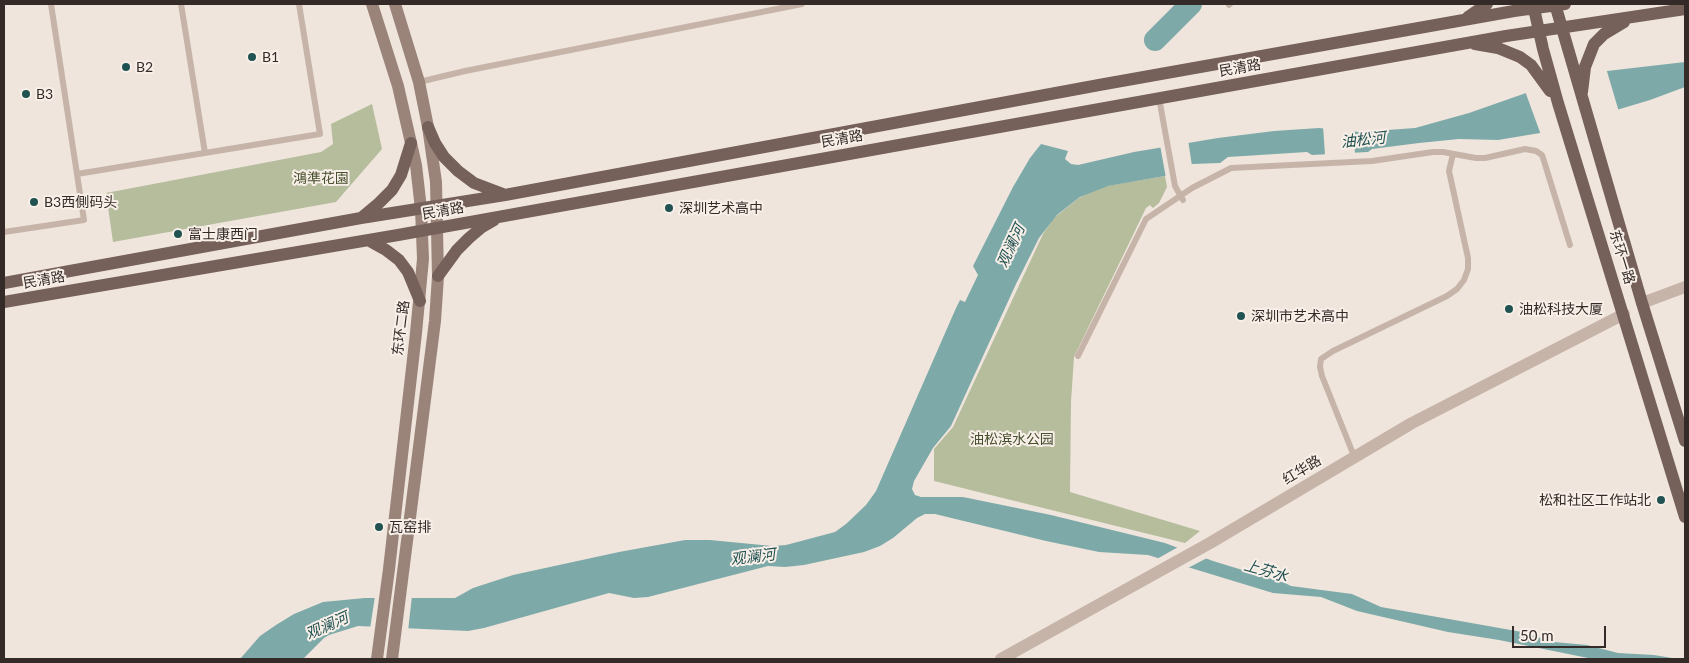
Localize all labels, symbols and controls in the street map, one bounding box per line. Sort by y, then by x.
place label: B1 [262,49,279,65]
marker: B1 [246,51,258,63]
street label: 民清路 [1218,56,1262,80]
place label: B2 [136,59,153,75]
marker: B2 [120,61,132,73]
place label: B3 [36,86,53,102]
marker: B3 [20,88,32,100]
street label: 民清路 [820,127,864,151]
water label: 油松河 [1340,129,1386,151]
park label: 鴻準花園 [293,170,349,186]
place label: B3西側码头 [44,194,117,210]
marker: B3西側码头 [28,196,40,208]
street label: 民清路 [421,199,465,223]
place label: 深圳艺术高中 [679,200,763,216]
marker: 深圳艺术高中 [663,202,675,214]
water label: 观澜河 [993,222,1029,270]
place label: 富士康西门 [188,226,258,242]
marker: 富士康西门 [172,228,184,240]
street label: 东环一路 [1606,228,1638,286]
street label: 民清路 [22,268,66,292]
street label: 东环二路 [389,299,413,357]
place label: 油松科技大厦 [1519,301,1603,317]
marker: 油松科技大厦 [1503,303,1515,315]
place label: 深圳市艺术高中 [1251,308,1349,324]
marker: 深圳市艺术高中 [1235,310,1247,322]
park label: 油松滨水公园 [970,431,1054,447]
street label: 红华路 [1280,452,1324,488]
place label: 松和社区工作站北 [1539,492,1651,508]
marker: 松和社区工作站北 [1655,494,1667,506]
place label: 瓦窑排 [389,519,431,535]
marker: 瓦窑排 [373,521,385,533]
water label: 观澜河 [730,545,776,569]
water label: 上芬水 [1242,556,1290,586]
water label: 观澜河 [303,609,351,643]
scale bar [1514,616,1608,648]
text: 50 m [1520,626,1554,644]

